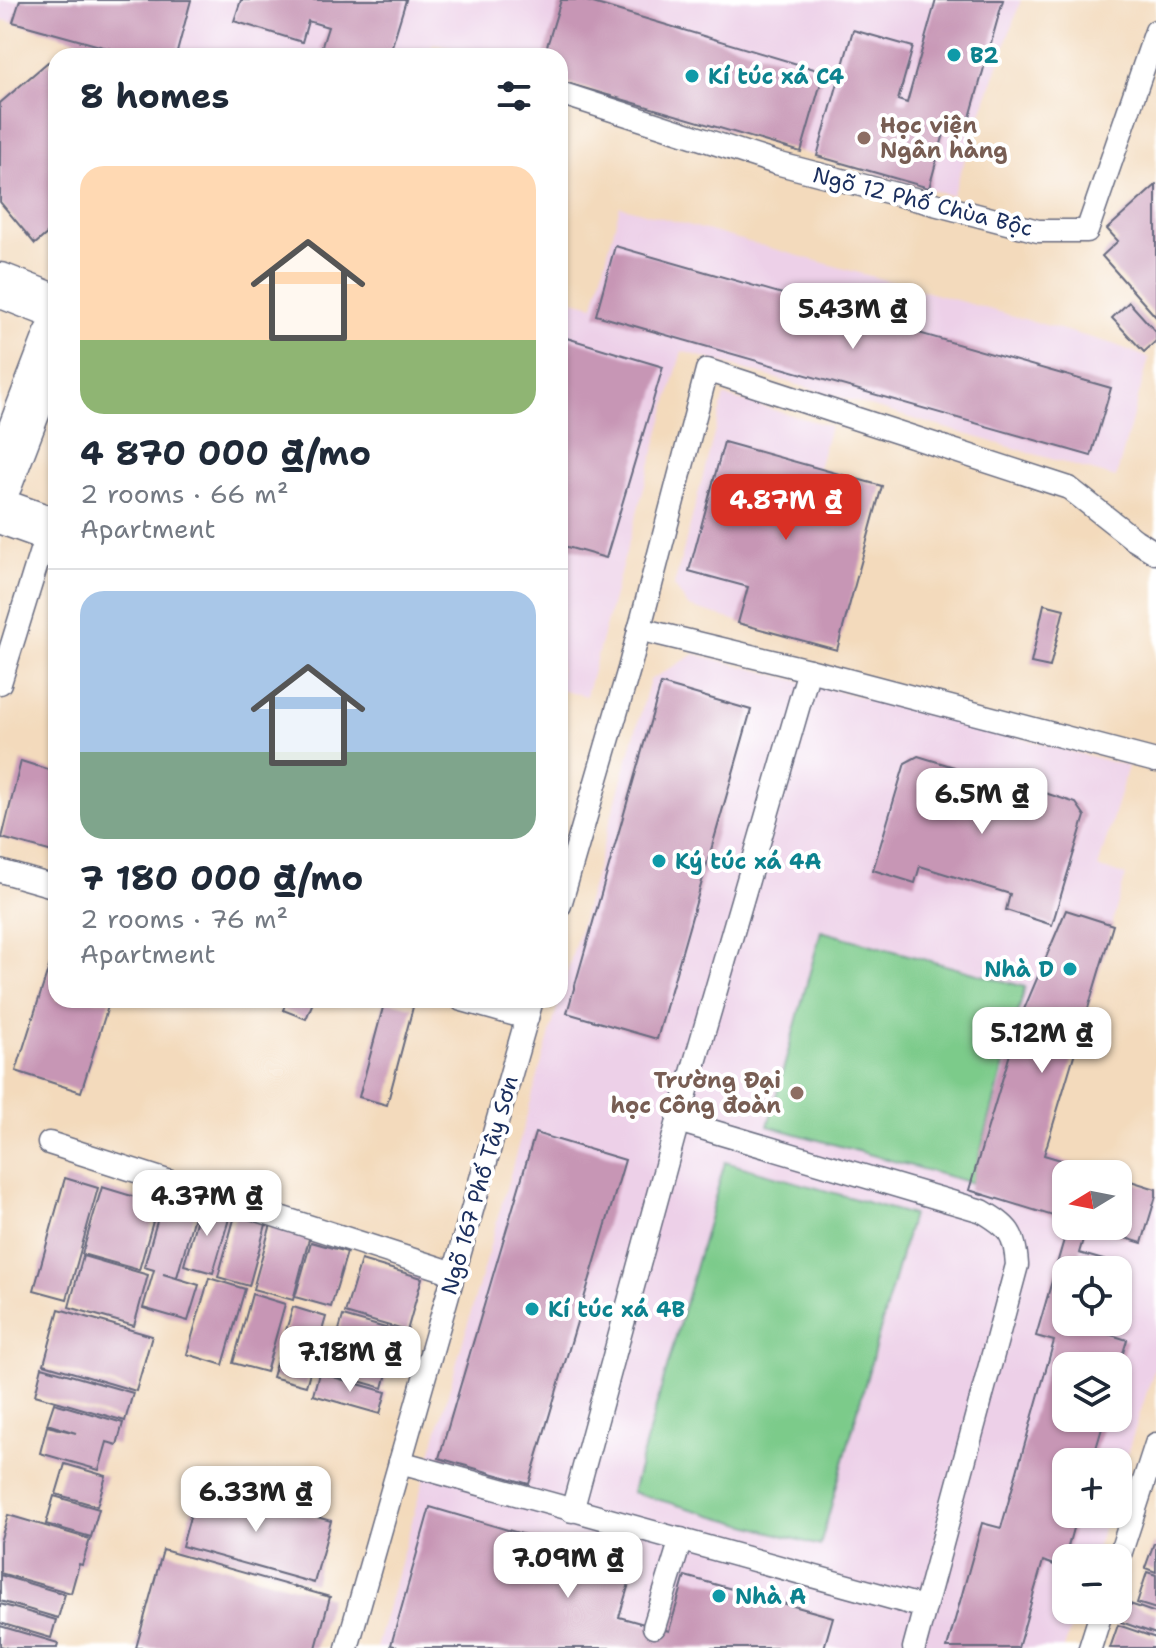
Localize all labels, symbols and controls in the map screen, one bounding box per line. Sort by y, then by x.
place label: B2 [970,41,999,70]
marker: B2 [945,46,963,64]
place label: Kí túc xá C4 [708,62,845,91]
marker: Kí túc xá C4 [683,67,701,85]
text: 8 homes [80,73,229,119]
icon: filters [492,74,536,118]
place label: Học viện Ngân hàng [880,111,1008,165]
marker: Học viện Ngân hàng [855,129,873,147]
street label: Ngõ 12 Phố Chùa Bộc [810,160,1036,243]
icon: home [236,218,380,362]
pin: 5.43M ₫ [779,283,927,351]
text: 5.43M ₫ [798,291,908,326]
text: 4 870 000 ₫/mo [80,430,371,476]
pin: 4.87M ₫ [712,474,860,542]
text: 2 rooms · 66 m² [80,476,289,511]
text: 4.87M ₫ [729,482,843,517]
text: Apartment [80,511,216,546]
icon: home [236,643,380,787]
pin: 6.5M ₫ [917,768,1047,836]
text: 6.5M ₫ [934,776,1030,811]
place label: Ký túc xá 4A [675,847,821,876]
marker: Ký túc xá 4A [650,852,668,870]
text: 7 180 000 ₫/mo [80,855,363,901]
text: 2 rooms · 76 m² [80,901,288,936]
text: Apartment [80,936,216,971]
place label: Nhà D [984,955,1054,984]
marker: Nhà D [1061,960,1079,978]
pin: 5.12M ₫ [968,1007,1116,1075]
text: 5.12M ₫ [990,1015,1094,1050]
place label: Trường Đại học Công đoàn [611,1066,781,1120]
street label: Ngõ 167 Phố Tây Sơn [434,1072,525,1298]
marker: Trường Đại học Công đoàn [788,1084,806,1102]
north arrow [1052,1160,1132,1240]
map controls [1052,1160,1132,1624]
pin: 4.37M ₫ [133,1170,281,1238]
text: 4.37M ₫ [151,1178,263,1213]
button: locate [1052,1256,1132,1336]
place label: Kí túc xá 4B [548,1295,685,1324]
marker: Kí túc xá 4B [523,1300,541,1318]
pin: 7.18M ₫ [276,1326,424,1394]
text: 7.18M ₫ [298,1334,402,1369]
button: layers [1052,1352,1132,1432]
button: + [1052,1448,1132,1528]
pin: 6.33M ₫ [182,1466,330,1534]
text: 6.33M ₫ [199,1474,313,1509]
pin: 7.09M ₫ [494,1532,642,1600]
text: 7.09M ₫ [512,1540,624,1575]
button: − [1052,1544,1132,1624]
place label: Nhà A [735,1582,806,1611]
marker: Nhà A [710,1587,728,1605]

